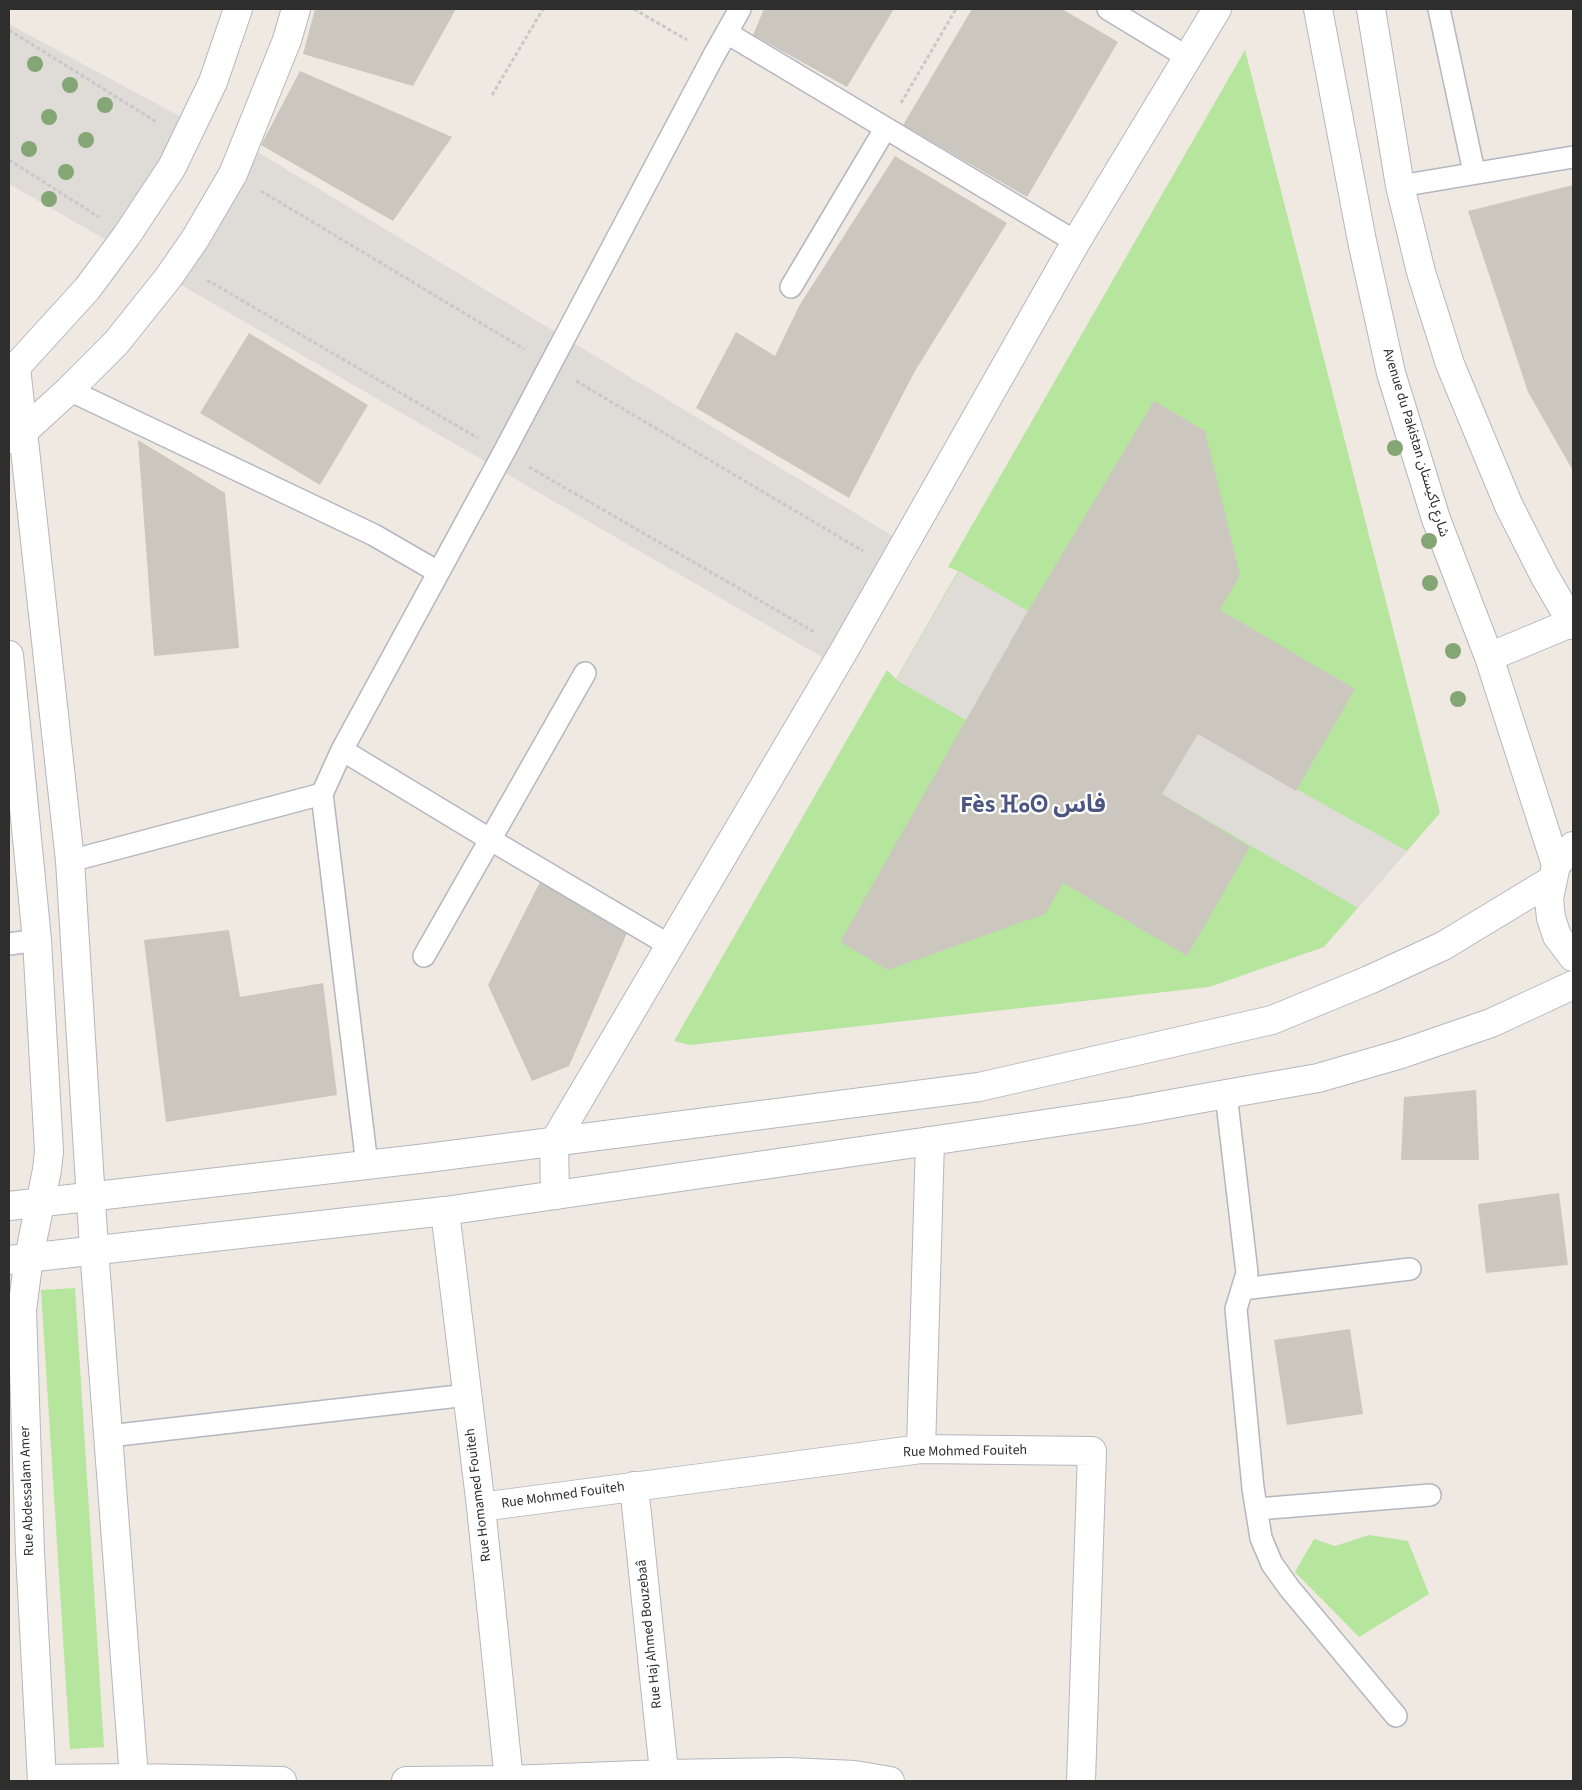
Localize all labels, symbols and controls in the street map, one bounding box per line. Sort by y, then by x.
street label: Avenue du Pakistan شارع باكيستان [1378,347,1452,539]
district label: Fès ⴼⴰⵙ فاس [960,793,1106,821]
street label: Rue Abdessalam Amer [17,1426,39,1556]
street label: Rue Homamed Fouiteh [462,1427,496,1563]
street label: Rue Mohmed Fouiteh [903,1443,1027,1461]
street label: Rue Mohmed Fouiteh [500,1479,626,1513]
street label: Rue Haj Ahmed Bouzebaâ [634,1559,666,1709]

